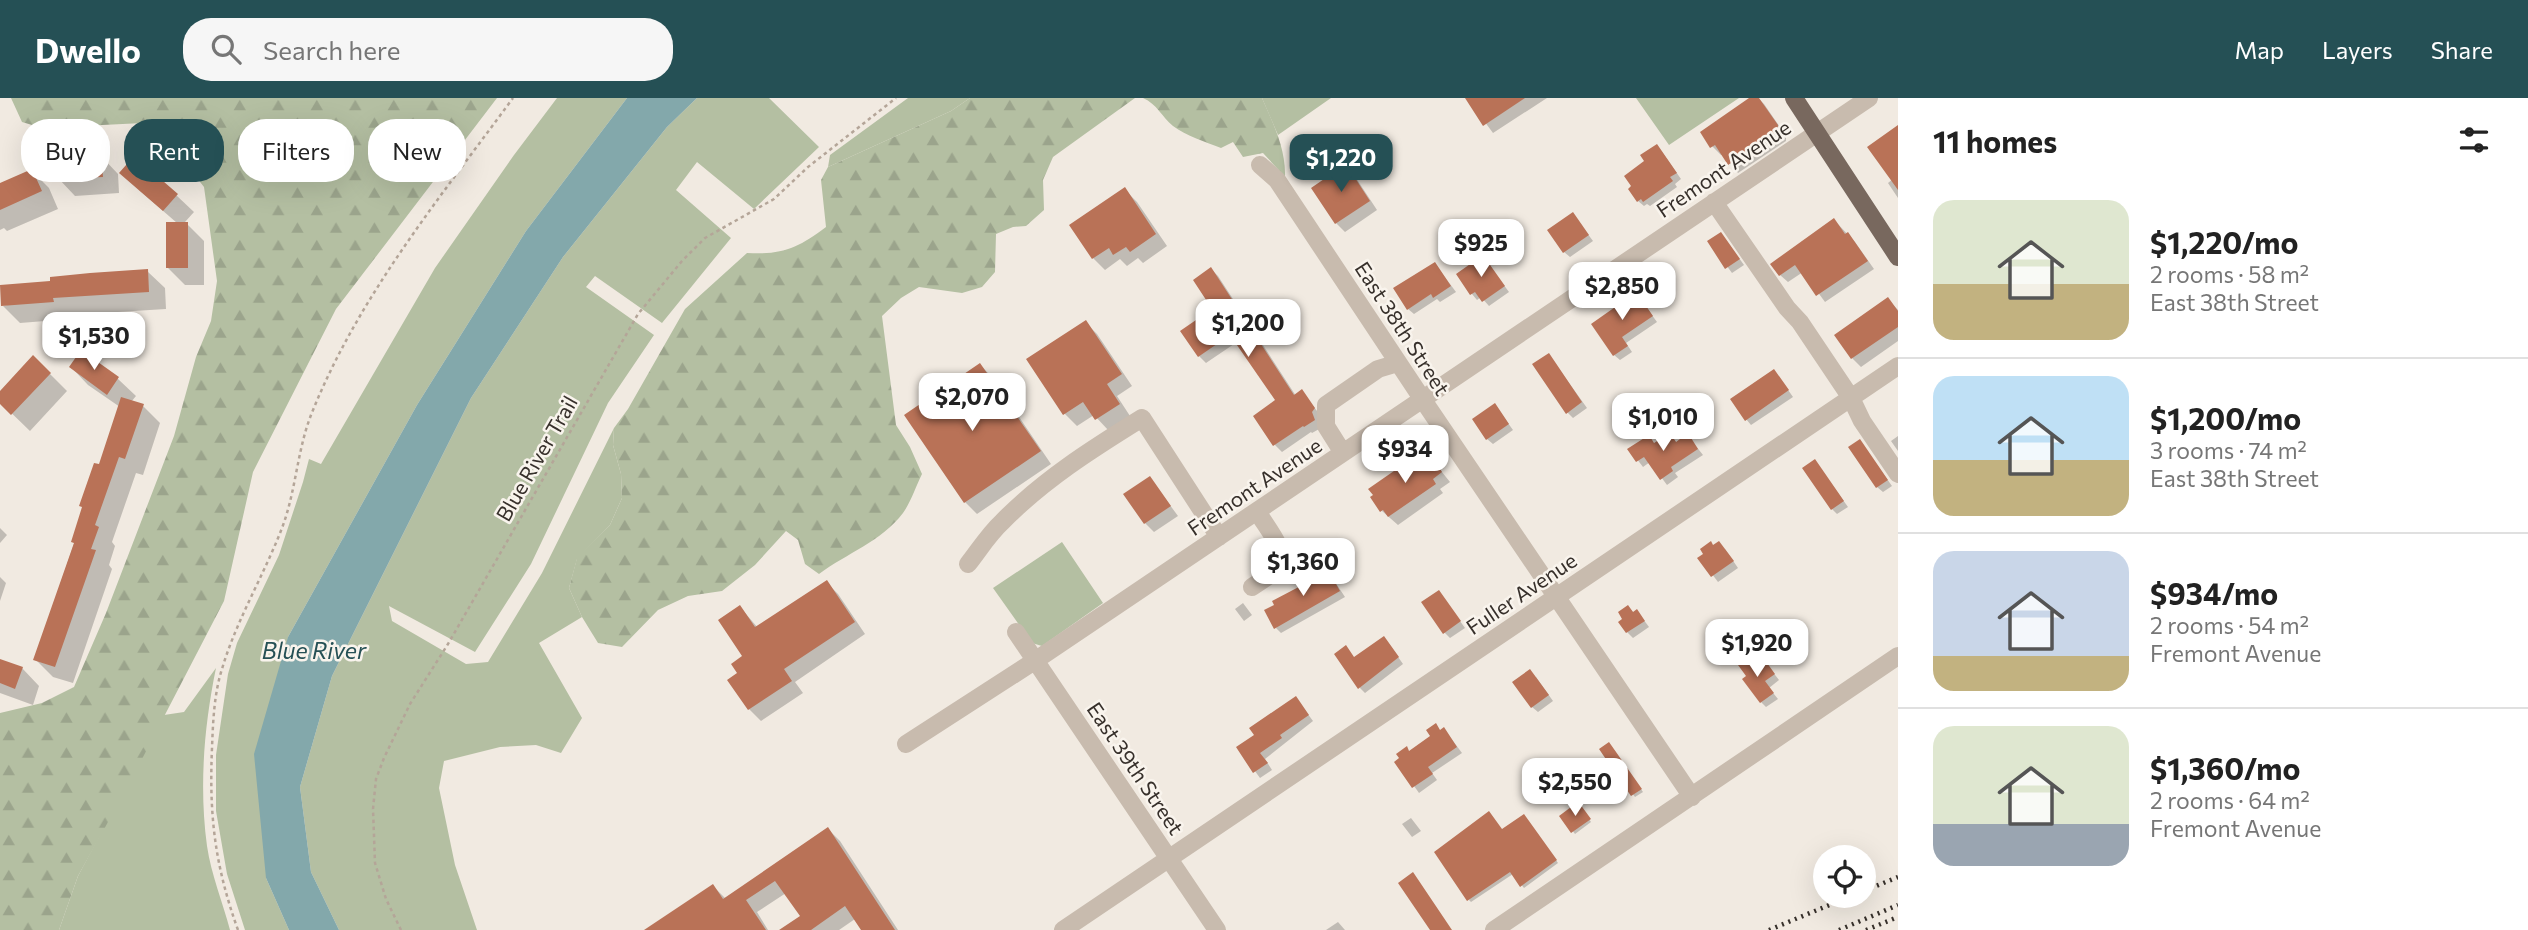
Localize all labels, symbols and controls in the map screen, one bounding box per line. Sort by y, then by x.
search box [183,18,673,81]
text: Dwello [35,29,141,70]
icon: search [207,30,245,68]
text: Search here [263,34,401,65]
text: Map [2235,35,2284,64]
text: Layers [2322,35,2393,64]
text: Share [2431,35,2493,64]
street label: Fremont Avenue [1651,114,1795,222]
chip: Buy [21,119,110,182]
chip: Rent [124,119,224,182]
chip: Filters [238,119,354,182]
chip: New [368,119,466,182]
icon: filters [2455,121,2493,159]
text: 11 homes [1933,122,2057,159]
pin: $1,220 [1284,134,1398,194]
text: $1,220 [1306,143,1376,171]
pin: $925 [1440,220,1522,279]
text: $1,220/mo [2150,223,2298,260]
text: $925 [1454,228,1508,256]
icon: home [1989,228,2073,312]
street label: East 38th Street [1350,256,1456,400]
text: 2 rooms · 58 m² [2150,260,2309,288]
pin: $2,850 [1565,262,1679,322]
text: $2,850 [1585,271,1659,299]
text: East 38th Street [2150,288,2319,316]
pin: $1,200 [1191,300,1305,359]
text: $1,200 [1212,308,1284,336]
pin: $1,530 [37,313,151,372]
text: $1,530 [58,321,130,349]
pin: $2,070 [915,374,1029,433]
text: $2,070 [935,382,1009,410]
street label: Blue River Trail [490,391,582,525]
pin: $1,010 [1606,394,1720,453]
text: $1,200/mo [2150,399,2301,436]
text: $1,010 [1628,402,1698,430]
icon: home [1989,404,2073,488]
pin: $934 [1364,426,1446,485]
street label: Fremont Avenue [1182,432,1326,540]
text: $934 [1378,434,1432,462]
text: 3 rooms · 74 m² [2150,436,2307,464]
text: East 38th Street [2150,464,2319,492]
pin: $1,360 [1246,538,1360,598]
text: $1,360 [1267,547,1339,575]
street label: Fuller Avenue [1461,547,1581,639]
text: $934/mo [2150,574,2278,611]
icon: home [1989,579,2073,663]
text: 2 rooms · 54 m² [2150,611,2309,639]
pin: $1,920 [1700,620,1814,679]
text: $1,920 [1721,628,1793,656]
water label: Blue River [262,636,367,664]
text: Fremont Avenue [2150,639,2321,667]
street label: East 39th Street [1082,697,1190,839]
text: $1,360/mo [2150,749,2300,786]
icon: home [1989,754,2073,838]
pin: $2,550 [1518,758,1632,818]
text: $2,550 [1538,767,1612,795]
text: 2 rooms · 64 m² [2150,786,2310,814]
text: Fremont Avenue [2150,814,2321,842]
map controls [1813,845,1876,908]
button: locate [1813,845,1876,908]

